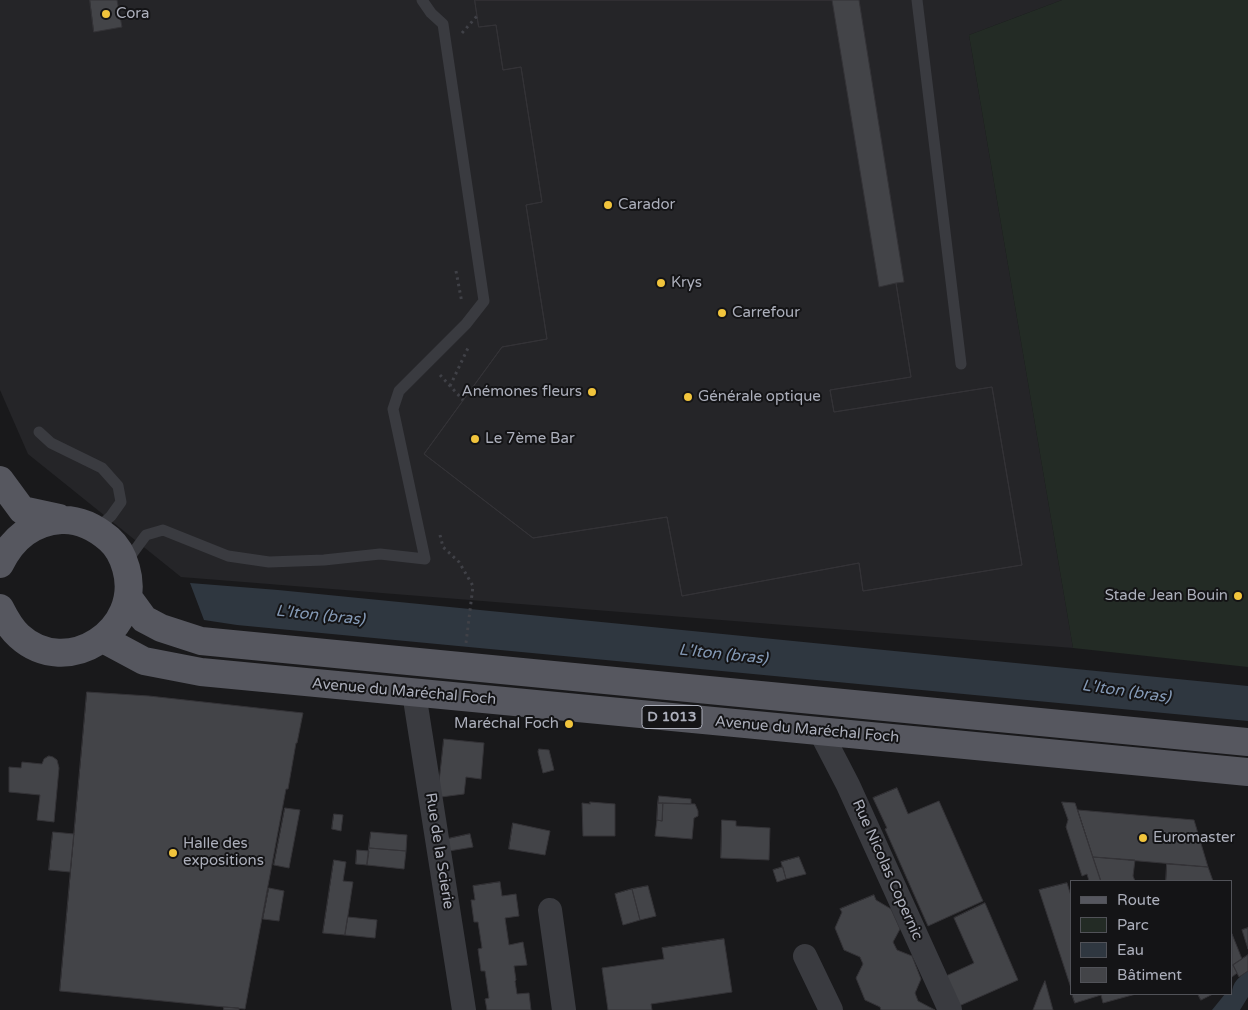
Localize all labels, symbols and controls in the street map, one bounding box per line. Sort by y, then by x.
place label: Cora [116,5,149,23]
marker: Cora [100,8,112,20]
place label: Carador [618,196,675,214]
marker: Carador [602,199,614,211]
place label: Krys [671,274,702,292]
marker: Krys [655,277,667,289]
place label: Carrefour [732,304,800,322]
marker: Carrefour [716,307,728,319]
place label: Anémones fleurs [462,383,582,401]
marker: Anémones fleurs [586,386,598,398]
place label: Générale optique [698,388,821,406]
marker: Générale optique [682,391,694,403]
place label: Le 7ème Bar [485,430,575,448]
marker: Le 7ème Bar [469,433,481,445]
place label: Stade Jean Bouin [1105,587,1228,605]
marker: Stade Jean Bouin [1232,590,1244,602]
water label: L'Iton (bras) [275,602,365,630]
water label: L'Iton (bras) [678,641,768,669]
street label: Avenue du Maréchal Foch [311,675,497,709]
water label: L'Iton (bras) [1080,676,1172,708]
road number: D 1013 [642,706,702,729]
street label: Avenue du Maréchal Foch [714,713,900,747]
place label: Maréchal Foch [454,715,559,733]
marker: Maréchal Foch [563,718,575,730]
street label: Rue de la Scierie [421,792,457,910]
street label: Rue Nicolas Copernic [848,797,926,943]
place label: Euromaster [1153,829,1235,847]
marker: Euromaster [1137,832,1149,844]
place label: Halle des expositions [183,835,264,870]
marker: Halle des expositions [167,847,179,859]
legend [1070,880,1233,995]
text: Route [1117,891,1160,909]
text: Parc [1117,916,1149,934]
text: Eau [1117,941,1144,959]
text: Bâtiment [1117,966,1182,984]

